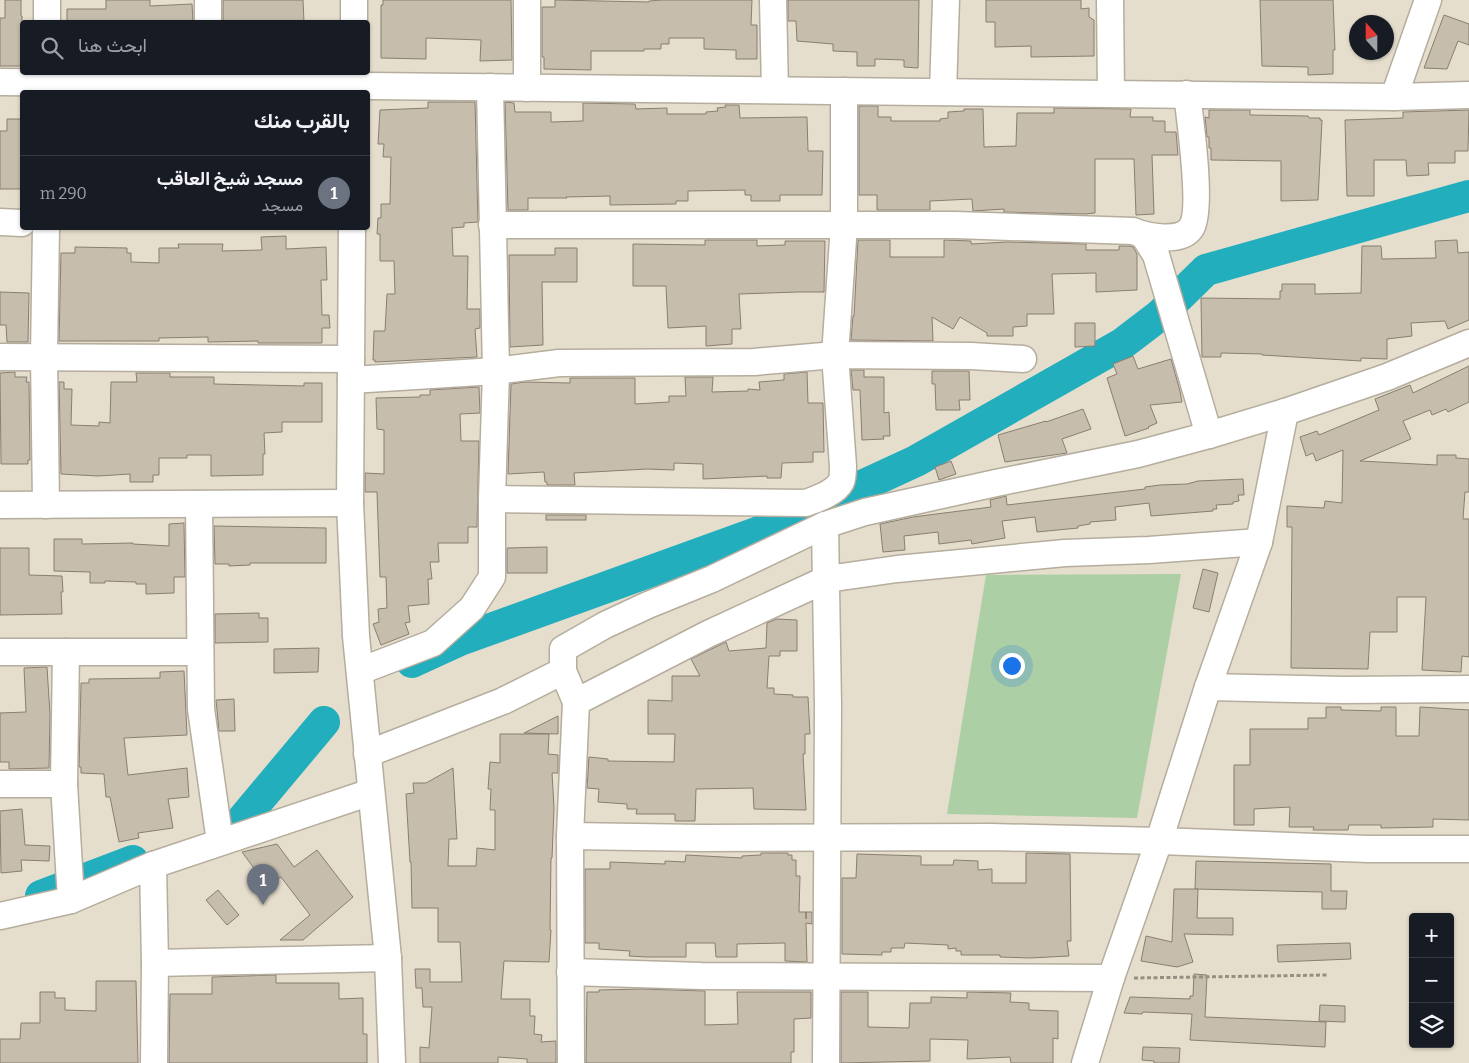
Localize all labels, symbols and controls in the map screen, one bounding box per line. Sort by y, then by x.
north arrow [1349,15,1394,60]
search box [20,20,370,75]
icon: search [38,34,66,62]
text: ابحث هنا [78,34,147,57]
text: بالقرب منك [254,108,350,134]
text: مسجد شيخ العاقب [157,167,303,190]
text: 290 m [40,184,87,203]
text: 1 [331,184,337,203]
text: مسجد [262,196,303,215]
your location [999,653,1025,679]
pin: 1 [247,864,279,905]
map controls [1409,913,1454,1048]
button: + [1409,913,1454,958]
button: − [1409,958,1454,1003]
button: layers [1409,1003,1454,1048]

